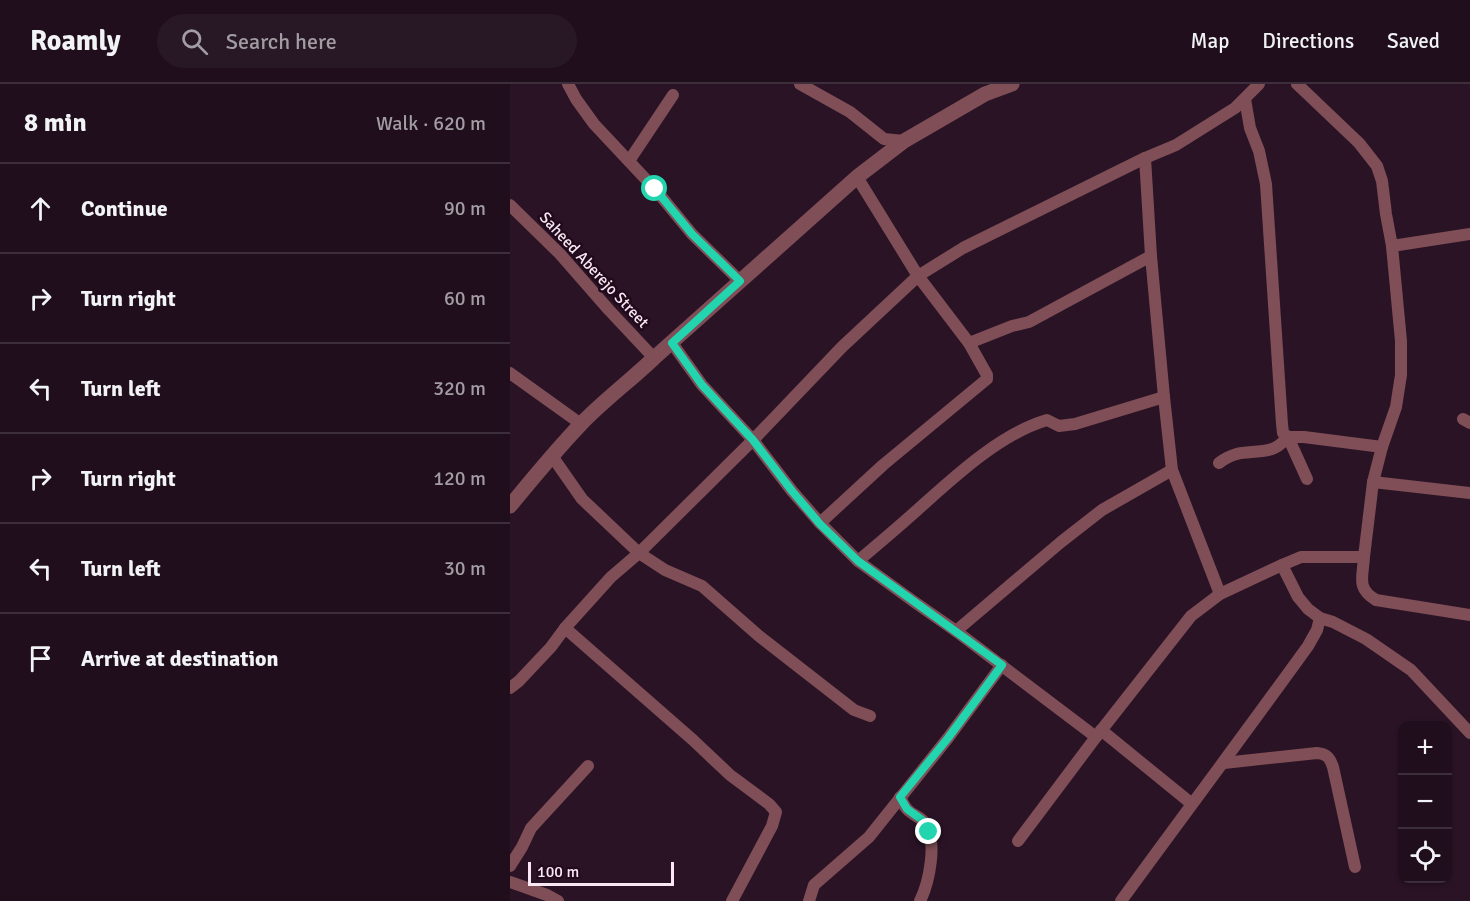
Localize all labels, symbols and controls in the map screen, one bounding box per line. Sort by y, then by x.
search box [157,14,577,68]
text: Roamly [30,24,121,58]
icon: search [178,25,211,58]
text: Search here [226,28,337,55]
text: Map [1191,28,1229,54]
text: Directions [1262,28,1354,54]
text: Saved [1387,28,1440,54]
text: 8 min [24,107,87,139]
text: Walk · 620 m [376,111,486,136]
route start [641,175,667,201]
icon: ahead [24,192,57,225]
text: Continue [81,195,168,222]
text: 90 m [444,196,486,221]
street label: Saheed Aberejo Street [535,208,653,333]
icon: right [24,282,57,315]
text: Turn right [81,285,176,312]
text: 60 m [444,286,486,311]
icon: left [24,372,57,405]
text: Turn left [81,375,161,402]
text: 320 m [433,376,486,401]
icon: right [24,462,57,495]
text: Turn right [81,465,176,492]
text: 120 m [433,466,486,491]
icon: left [24,552,57,585]
text: Turn left [81,555,161,582]
text: 30 m [444,556,486,581]
icon: arrive [24,642,57,675]
text: Arrive at destination [81,645,278,672]
map controls [1398,721,1452,883]
button: + [1398,721,1452,775]
button: − [1398,775,1452,829]
route end [915,818,941,844]
button: locate [1398,829,1452,883]
scale bar [528,859,674,886]
text: 100 m [537,862,579,882]

